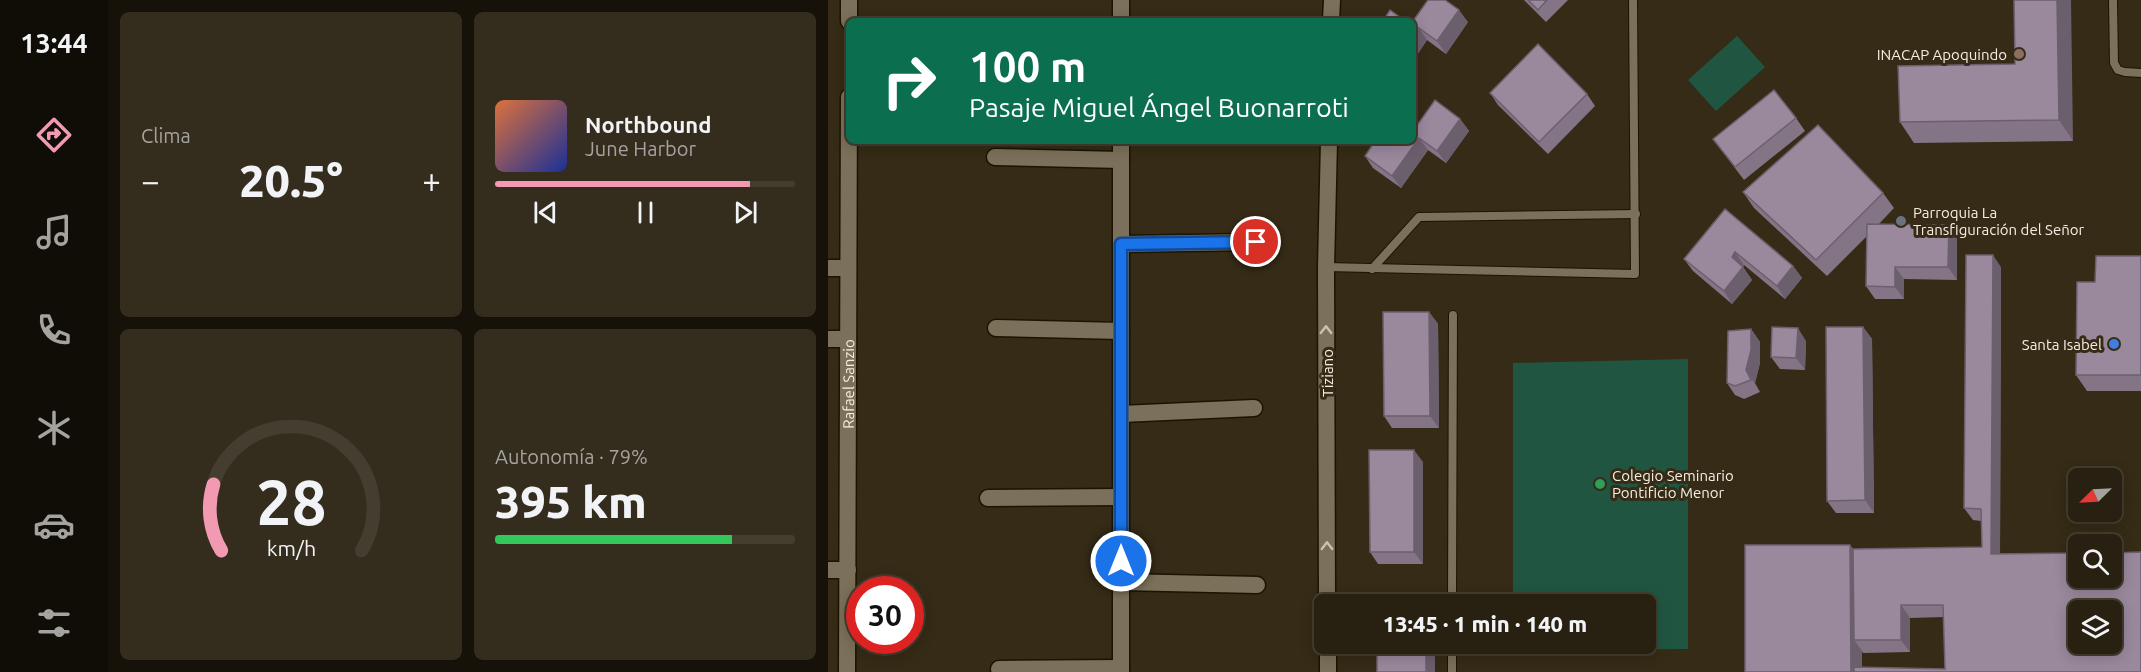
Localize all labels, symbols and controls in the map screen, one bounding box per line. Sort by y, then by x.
text: 13:44 [20,28,88,58]
icon: right [870,42,948,120]
text: 100 m [969,43,1086,90]
place label: INACAP Apoquindo [1877,46,2007,63]
marker: INACAP Apoquindo [2012,47,2026,61]
text: Pasaje Miguel Ángel Buonarroti [969,92,1349,122]
text: Northbound [585,112,711,137]
icon: directions [33,114,75,156]
text: Clima [141,124,191,147]
text: June Harbor [585,137,696,160]
text: 20.5° [239,155,343,206]
text: − [141,162,160,199]
text: + [422,162,441,199]
icon: previous [529,196,562,229]
icon: pause [629,196,662,229]
icon: next [729,196,762,229]
place label: Parroquia La Transfiguración del Señor [1913,204,2085,238]
icon: music [33,211,75,253]
marker: Parroquia La Transfiguración del Señor [1894,214,1908,228]
pin [1230,216,1281,267]
icon: arrive [1239,225,1272,258]
icon: phone [33,309,75,351]
one-way arrow [1320,326,1332,335]
place label: Santa Isabel [2022,336,2102,353]
marker: Santa Isabel [2107,337,2121,351]
street label: Rafael Sanzio [839,339,857,429]
street label: Tiziano [1319,349,1336,397]
icon: climate [33,407,75,449]
text: Autonomía · 79% [495,445,648,468]
text: 28 [256,467,326,537]
place label: Colegio Seminario Pontificio Menor [1612,467,1734,501]
north arrow [2068,468,2122,522]
map controls [2068,468,2122,654]
text: 395 km [495,476,647,527]
marker: Colegio Seminario Pontificio Menor [1593,477,1607,491]
icon: car [33,504,75,546]
position arrow [1089,529,1153,593]
button: search [2068,534,2122,588]
text: km/h [266,537,316,561]
one-way arrow [1321,542,1333,551]
speed limit sign: 30 [846,576,924,654]
button: layers [2068,600,2122,654]
icon: filters [33,602,75,644]
text: 13:45 · 1 min · 140 m [1383,611,1587,636]

